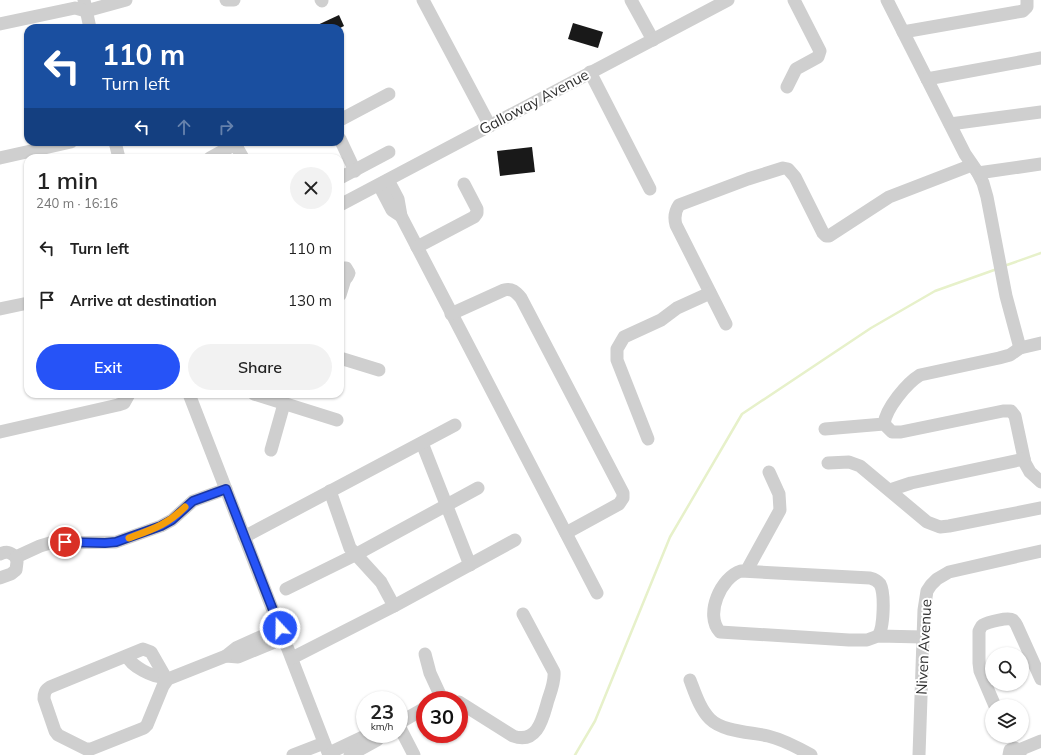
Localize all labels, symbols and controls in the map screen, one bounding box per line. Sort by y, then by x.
text: 110 m [102,37,185,72]
icon: left [36,40,88,92]
street label: Galloway Avenue [476,65,592,138]
text: Turn left [102,72,170,95]
icon: left [131,116,153,138]
icon: ahead [173,116,195,138]
icon: right [215,116,237,138]
text: 1 min [36,165,98,195]
button: close [290,167,332,209]
text: 240 m · 16:16 [36,195,118,211]
icon: left [36,237,58,259]
text: Turn left [70,239,129,258]
text: 110 m [288,239,332,258]
icon: arrive [36,289,58,311]
text: Arrive at destination [70,291,217,310]
text: 130 m [288,291,332,310]
button: Exit [36,344,180,390]
button: Share [188,344,332,390]
pin [48,525,82,559]
icon: arrive [54,531,76,553]
street label: Niven Avenue [912,599,935,695]
position arrow [259,607,301,649]
map controls [985,647,1029,743]
button: search [985,647,1029,691]
speed limit sign: 30 [416,691,468,743]
text: 23 [370,699,394,724]
button: layers [985,699,1029,743]
text: km/h [371,720,393,733]

